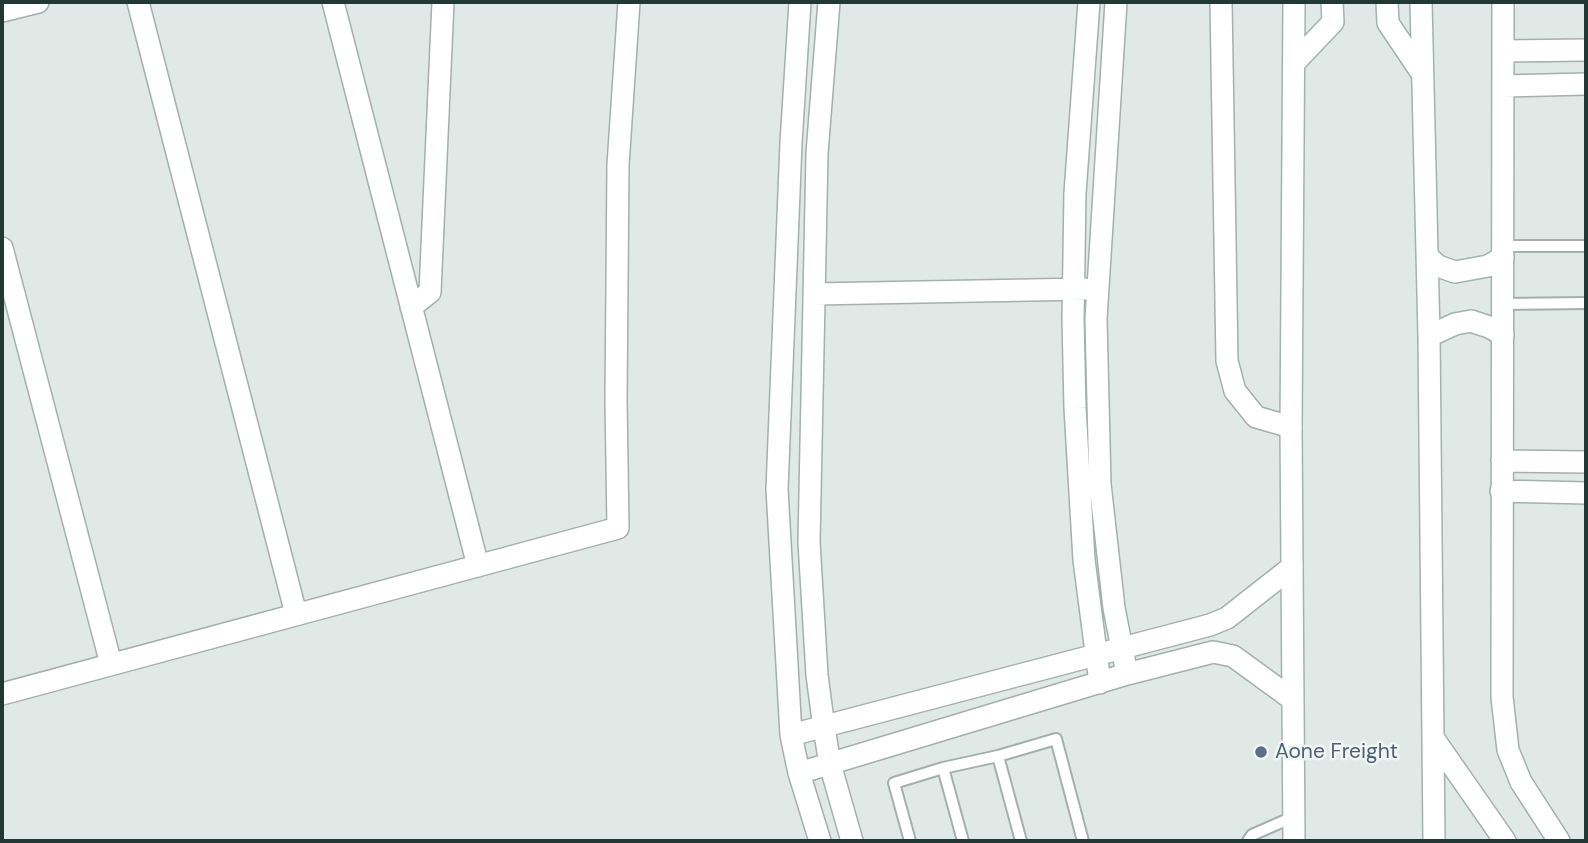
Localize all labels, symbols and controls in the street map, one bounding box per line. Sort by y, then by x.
place label: Aone Freight [1275,739,1398,765]
marker: Aone Freight [1253,744,1269,760]

